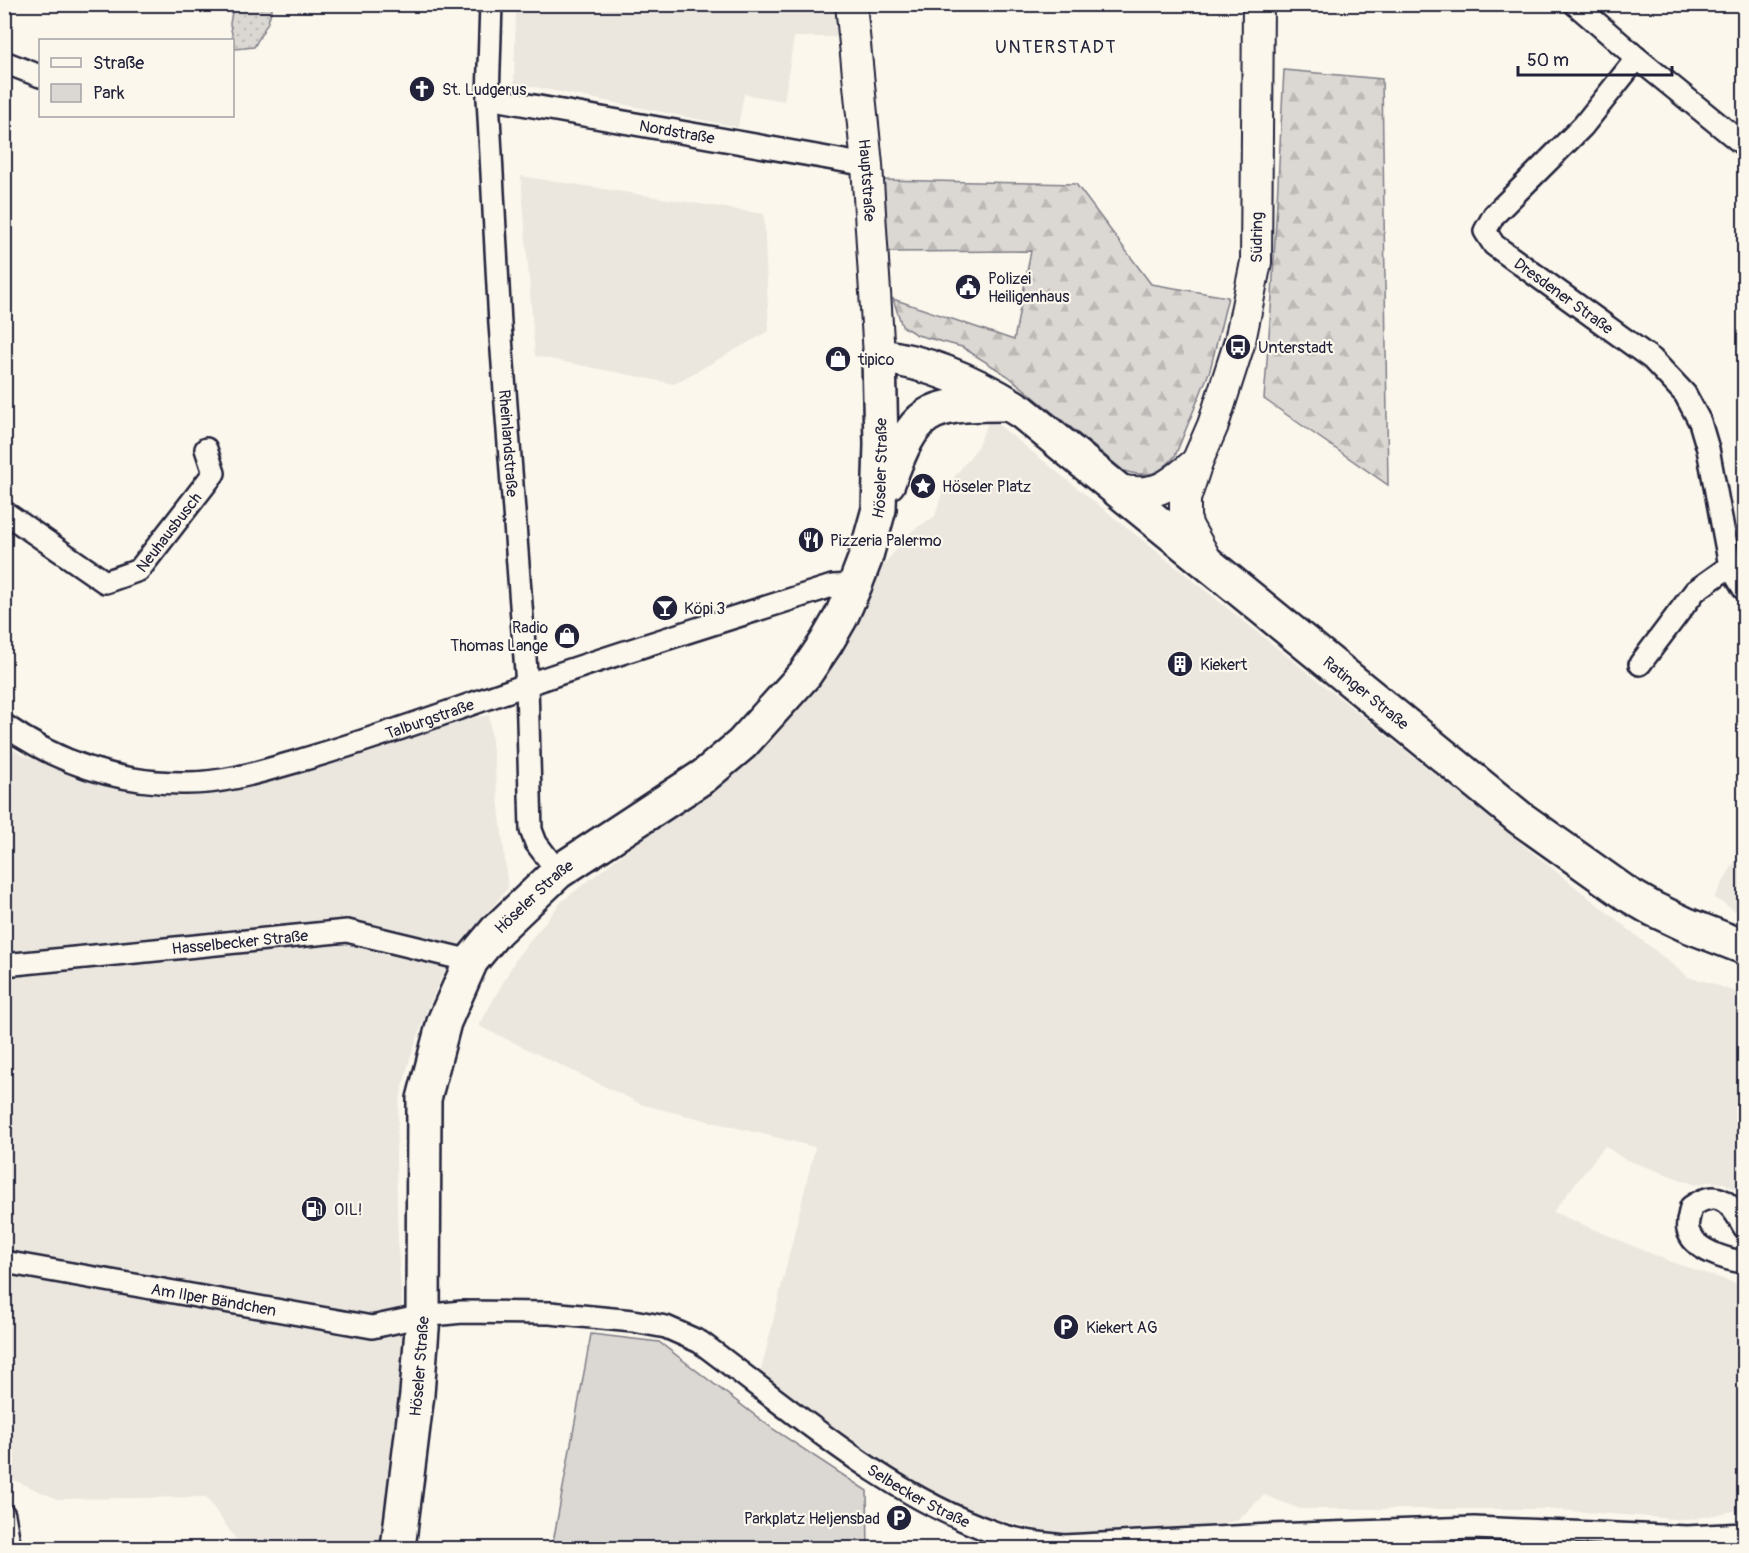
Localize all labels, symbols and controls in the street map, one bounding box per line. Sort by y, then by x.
district label: UNTERSTADT [995,36,1117,59]
legend [39,39,234,117]
scale bar [1518,39,1672,77]
text: 50 m [1527,49,1569,72]
text: Straße [93,52,144,75]
church icon: St. Ludgerus [407,74,437,104]
place label: St. Ludgerus [442,80,526,100]
text: Park [93,82,125,105]
street label: Nordstraße [638,116,716,149]
street label: Hauptstraße [853,138,880,222]
street label: Südring [1247,212,1267,263]
street label: Dresdener Straße [1510,254,1617,339]
place label: Polizei Heiligenhaus [988,269,1069,307]
public building icon: Polizei Heiligenhaus [953,272,983,302]
bus stop icon: Unterstadt [1223,332,1253,362]
place label: Unterstadt [1258,338,1333,358]
shop icon: tipico [823,344,853,374]
place label: tipico [857,350,895,370]
street label: Rheinlandstraße [494,389,522,498]
street label: Höseler Straße [868,418,892,521]
place icon: Höseler Platz [908,471,938,501]
place label: Höseler Platz [942,477,1031,497]
street label: Neuhausbusch [132,489,206,576]
restaurant icon: Pizzeria Palermo [796,525,826,555]
place label: Pizzeria Palermo [830,531,942,551]
bar icon: Köpi 3 [650,593,680,623]
place label: Köpi 3 [684,599,725,619]
place label: Radio Thomas Lange [450,618,548,656]
shop icon: Radio Thomas Lange [552,621,582,651]
building icon: Kiekert [1165,649,1195,679]
street label: Ratinger Straße [1318,652,1413,734]
place label: Kiekert [1200,655,1248,675]
street label: Talburgstraße [383,695,477,744]
street label: Höseler Straße [491,856,577,938]
street label: Hasselbecker Straße [171,926,309,959]
fuel station icon: OIL! [299,1194,329,1224]
place label: OIL! [334,1200,362,1220]
street label: Am Ilper Bändchen [149,1279,278,1321]
parking icon: Kiekert AG [1051,1312,1081,1342]
street label: Höseler Straße [405,1315,434,1418]
place label: Kiekert AG [1086,1318,1158,1338]
street label: Selbecker Straße [863,1460,973,1533]
parking icon: Parkplatz Heljensbad [884,1503,914,1533]
place label: Parkplatz Heljensbad [744,1509,880,1529]

